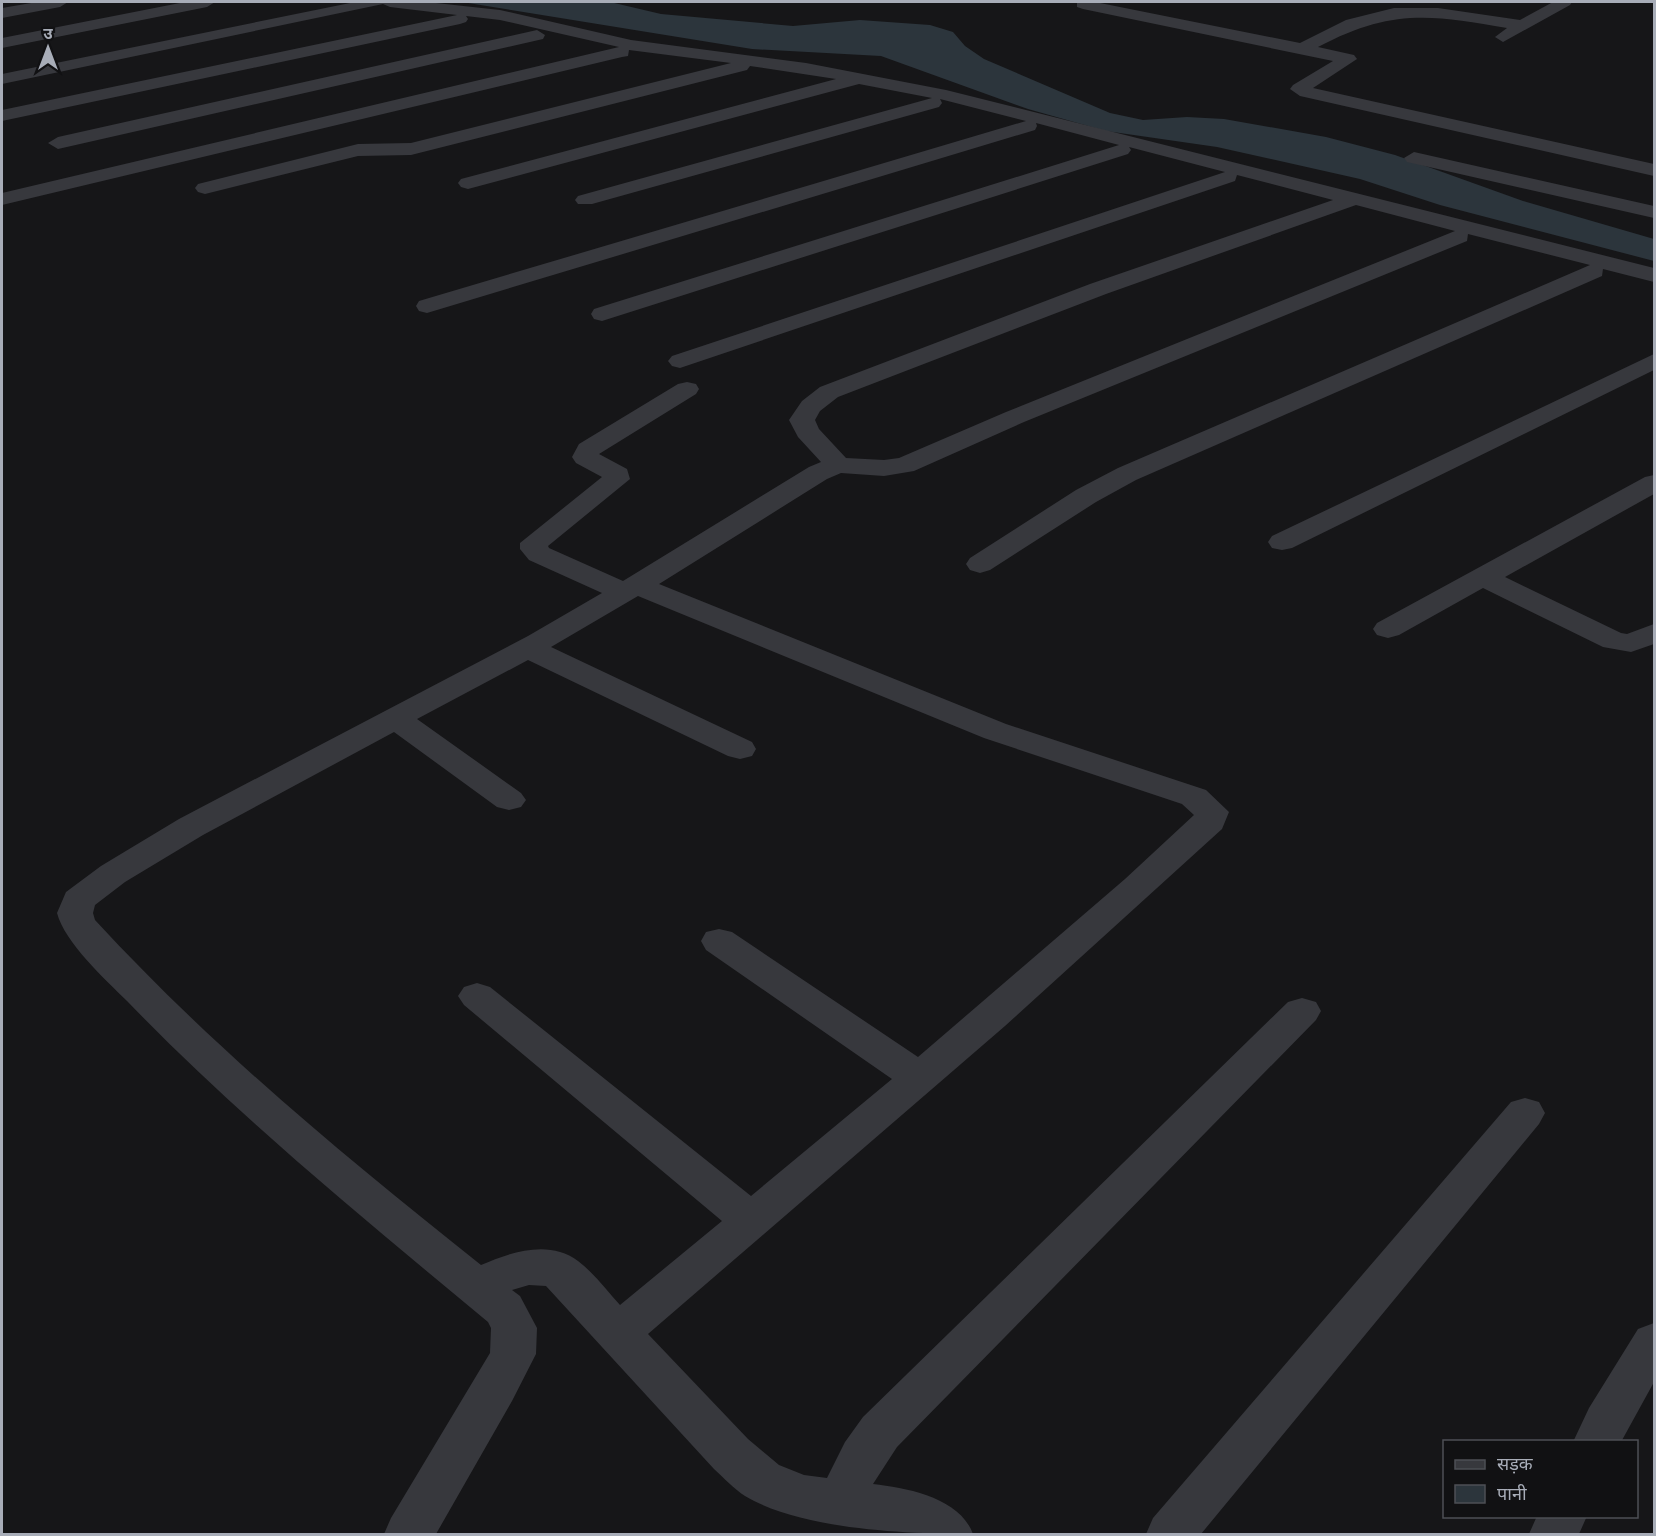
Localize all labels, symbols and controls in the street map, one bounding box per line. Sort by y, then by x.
north arrow [18,18,78,78]
text: उ [43,24,53,43]
legend [1443,1440,1638,1518]
text: सड़क [1497,1453,1534,1474]
text: पानी [1497,1483,1527,1504]

